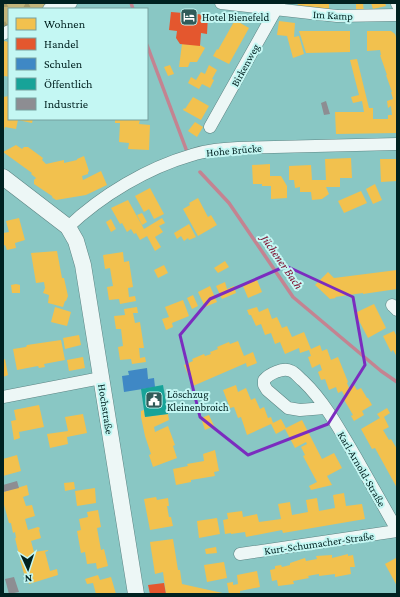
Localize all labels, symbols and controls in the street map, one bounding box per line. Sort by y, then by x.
hotel icon: Hotel Bienefeld [179,7,199,27]
legend [8,8,148,120]
street label: Im Kamp [313,8,354,23]
place label: Hotel Bienefeld [202,11,269,23]
text: Wohnen [44,17,86,31]
text: Handel [44,37,79,51]
street label: Birkenweg [228,41,263,89]
text: Schulen [44,57,83,71]
text: Öffentlich [44,77,93,91]
text: Industrie [44,97,88,111]
street label: Hohe Brücke [206,142,262,158]
water label: Jüchener Bach [257,230,306,292]
street label: Hochstraße [96,383,116,435]
place label: Löschzug Kleinenbroich [167,388,229,413]
public building icon: Löschzug Kleinenbroich [144,390,164,410]
street label: Karl-Arnold-Straße [336,429,388,509]
street label: Kurt-Schumacher-Straße [263,529,375,557]
north arrow [8,549,48,589]
text: N [24,573,33,585]

